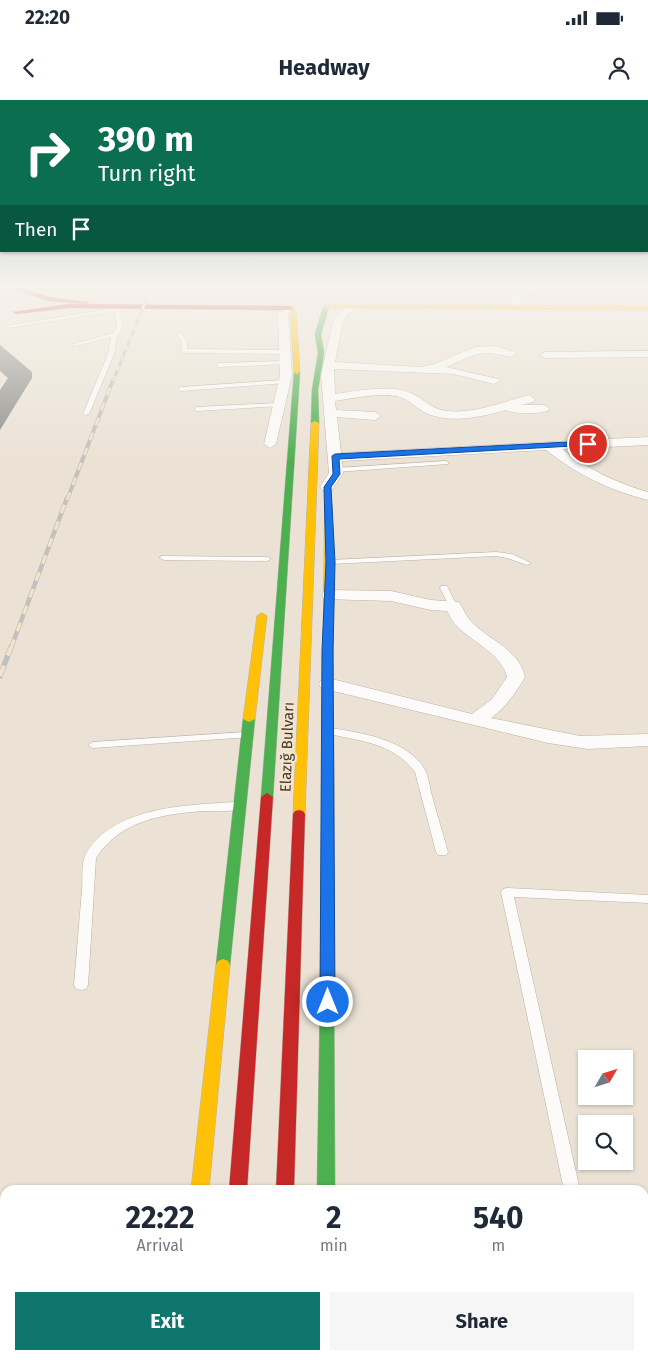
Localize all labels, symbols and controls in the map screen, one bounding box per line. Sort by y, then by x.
text: 22:20 [25,6,70,29]
icon: back [15,54,43,82]
text: Headway [278,54,370,81]
icon: person [605,54,633,82]
text: 390 m [98,118,194,160]
icon: right [15,120,80,185]
text: Turn right [98,160,195,187]
icon: arrive [67,215,95,243]
text: Then [15,218,57,241]
pin [567,423,609,465]
icon: arrive [574,430,602,458]
street label: Elazığ Bulvarı [276,702,298,792]
position arrow [301,975,353,1027]
north arrow [578,1050,632,1105]
map controls [578,1050,633,1170]
button: search [578,1115,633,1170]
text: 22:22 [125,1200,195,1236]
text: 2 [326,1200,342,1236]
text: 540 [473,1200,524,1236]
text: Arrival [137,1236,183,1255]
text: min [320,1236,348,1255]
text: m [491,1236,505,1255]
button: Exit [15,1292,320,1350]
button: Share [330,1292,634,1350]

